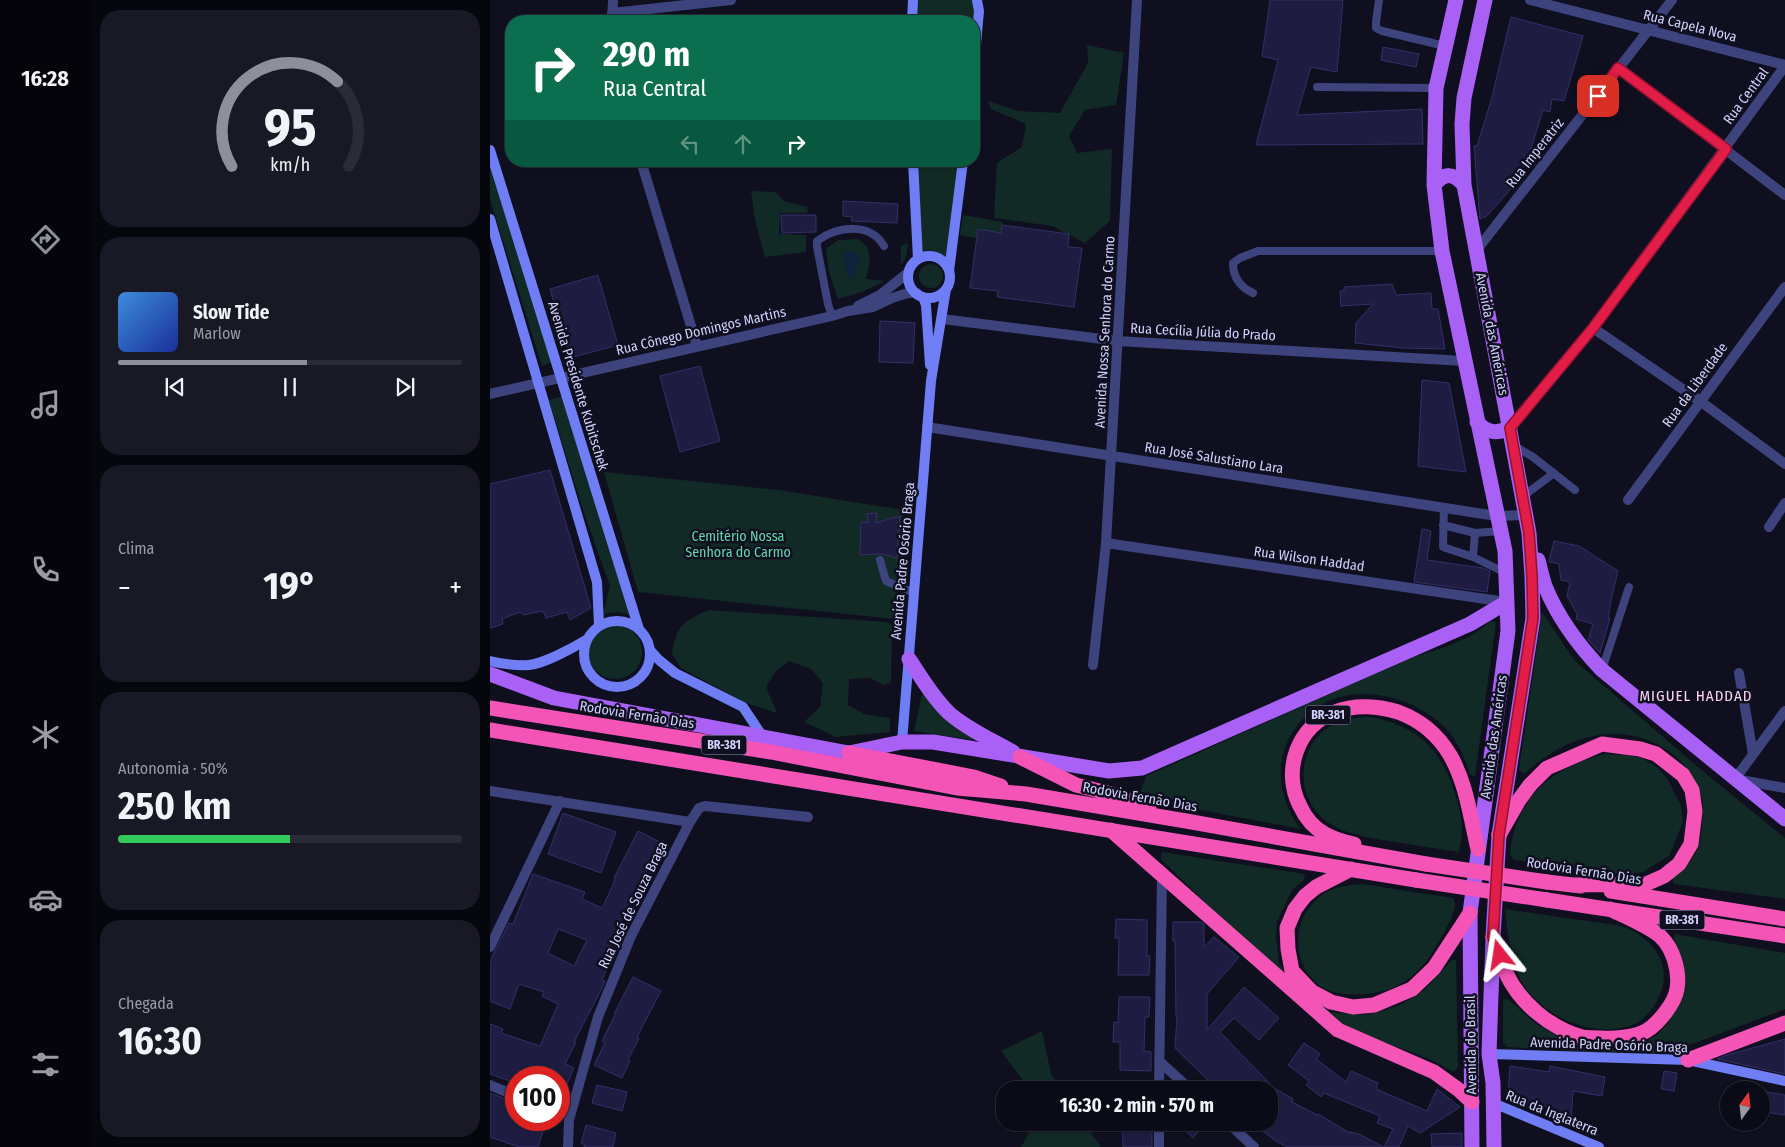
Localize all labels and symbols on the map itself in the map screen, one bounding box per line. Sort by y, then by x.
street label: Rua Capela Nova [1641,6,1739,46]
street label: Rua Central [1720,64,1772,128]
pin [1577,75,1619,117]
street label: Rua Imperatriz [1503,114,1568,191]
street label: Avenida Nossa Senhora do Carmo [1091,236,1119,428]
street label: Avenida das Américas [1472,271,1512,397]
street label: Avenida Presidente Kubitschek [544,299,612,473]
street label: Rua Cônego Domingos Martins [614,303,788,359]
street label: Rua Cecília Júlia do Prado [1130,320,1276,344]
street label: Rua da Liberdade [1659,339,1731,431]
street label: Rua José Salustiano Lara [1143,439,1285,477]
street label: Avenida Padre Osório Braga [888,481,918,640]
park label: Cemitério Nossa Senhora do Carmo [685,528,791,561]
street label: Rua Wilson Haddad [1253,543,1365,575]
street label: Avenida das Américas [1477,674,1511,800]
district label: MIGUEL HADDAD [1639,687,1753,705]
street label: Rodovia Fernão Dias [578,698,696,732]
road number: BR-381 [1306,706,1350,724]
road number: BR-381 [702,736,746,754]
street label: Rodovia Fernão Dias [1081,779,1199,815]
street label: Rua José de Souza Braga [595,839,671,971]
street label: Rodovia Fernão Dias [1525,854,1643,888]
road number: BR-381 [1660,910,1704,930]
position arrow [1473,928,1525,980]
street label: Avenida do Brasil [1462,995,1480,1095]
street label: Avenida Padre Osório Braga [1530,1034,1688,1056]
speed limit sign: 100 [505,1066,570,1131]
north arrow [1720,1081,1770,1131]
street label: Rua da Inglaterra [1503,1087,1601,1139]

